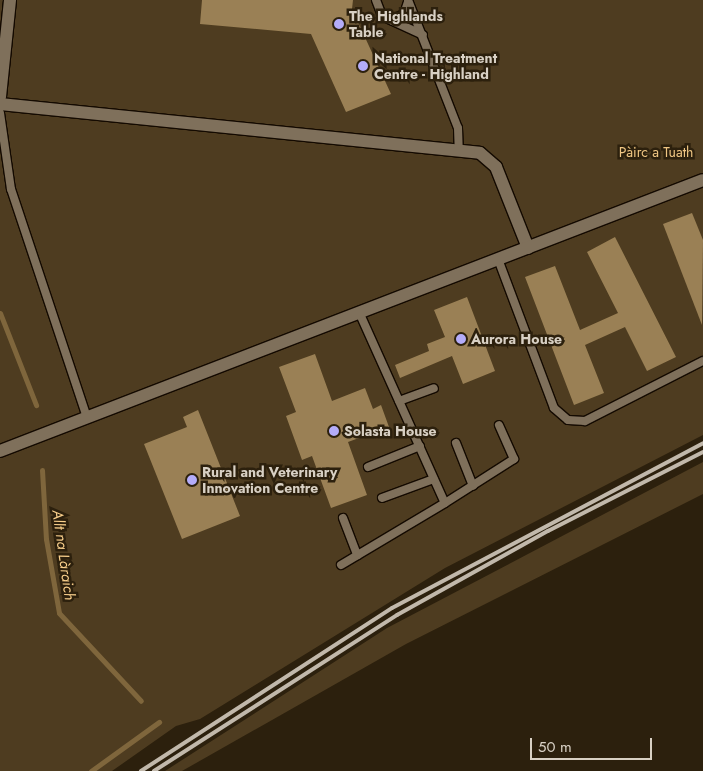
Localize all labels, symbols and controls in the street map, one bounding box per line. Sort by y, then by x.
place label: The Highlands Table [349,8,443,40]
marker: The Highlands Table [333,18,345,30]
place label: National Treatment Centre - Highland [374,50,497,82]
marker: National Treatment Centre - Highland [356,59,370,73]
park label: Pàirc a Tuath [619,144,693,160]
place label: Aurora House [471,331,562,347]
marker: Aurora House [455,333,467,345]
place label: Solasta House [344,423,437,439]
marker: Solasta House [328,425,340,437]
place label: Rural and Veterinary Innovation Centre [202,464,337,497]
marker: Rural and Veterinary Innovation Centre [186,474,198,486]
water label: Allt na Làraich [48,509,78,601]
scale bar [533,728,656,760]
text: 50 m [538,736,572,758]

